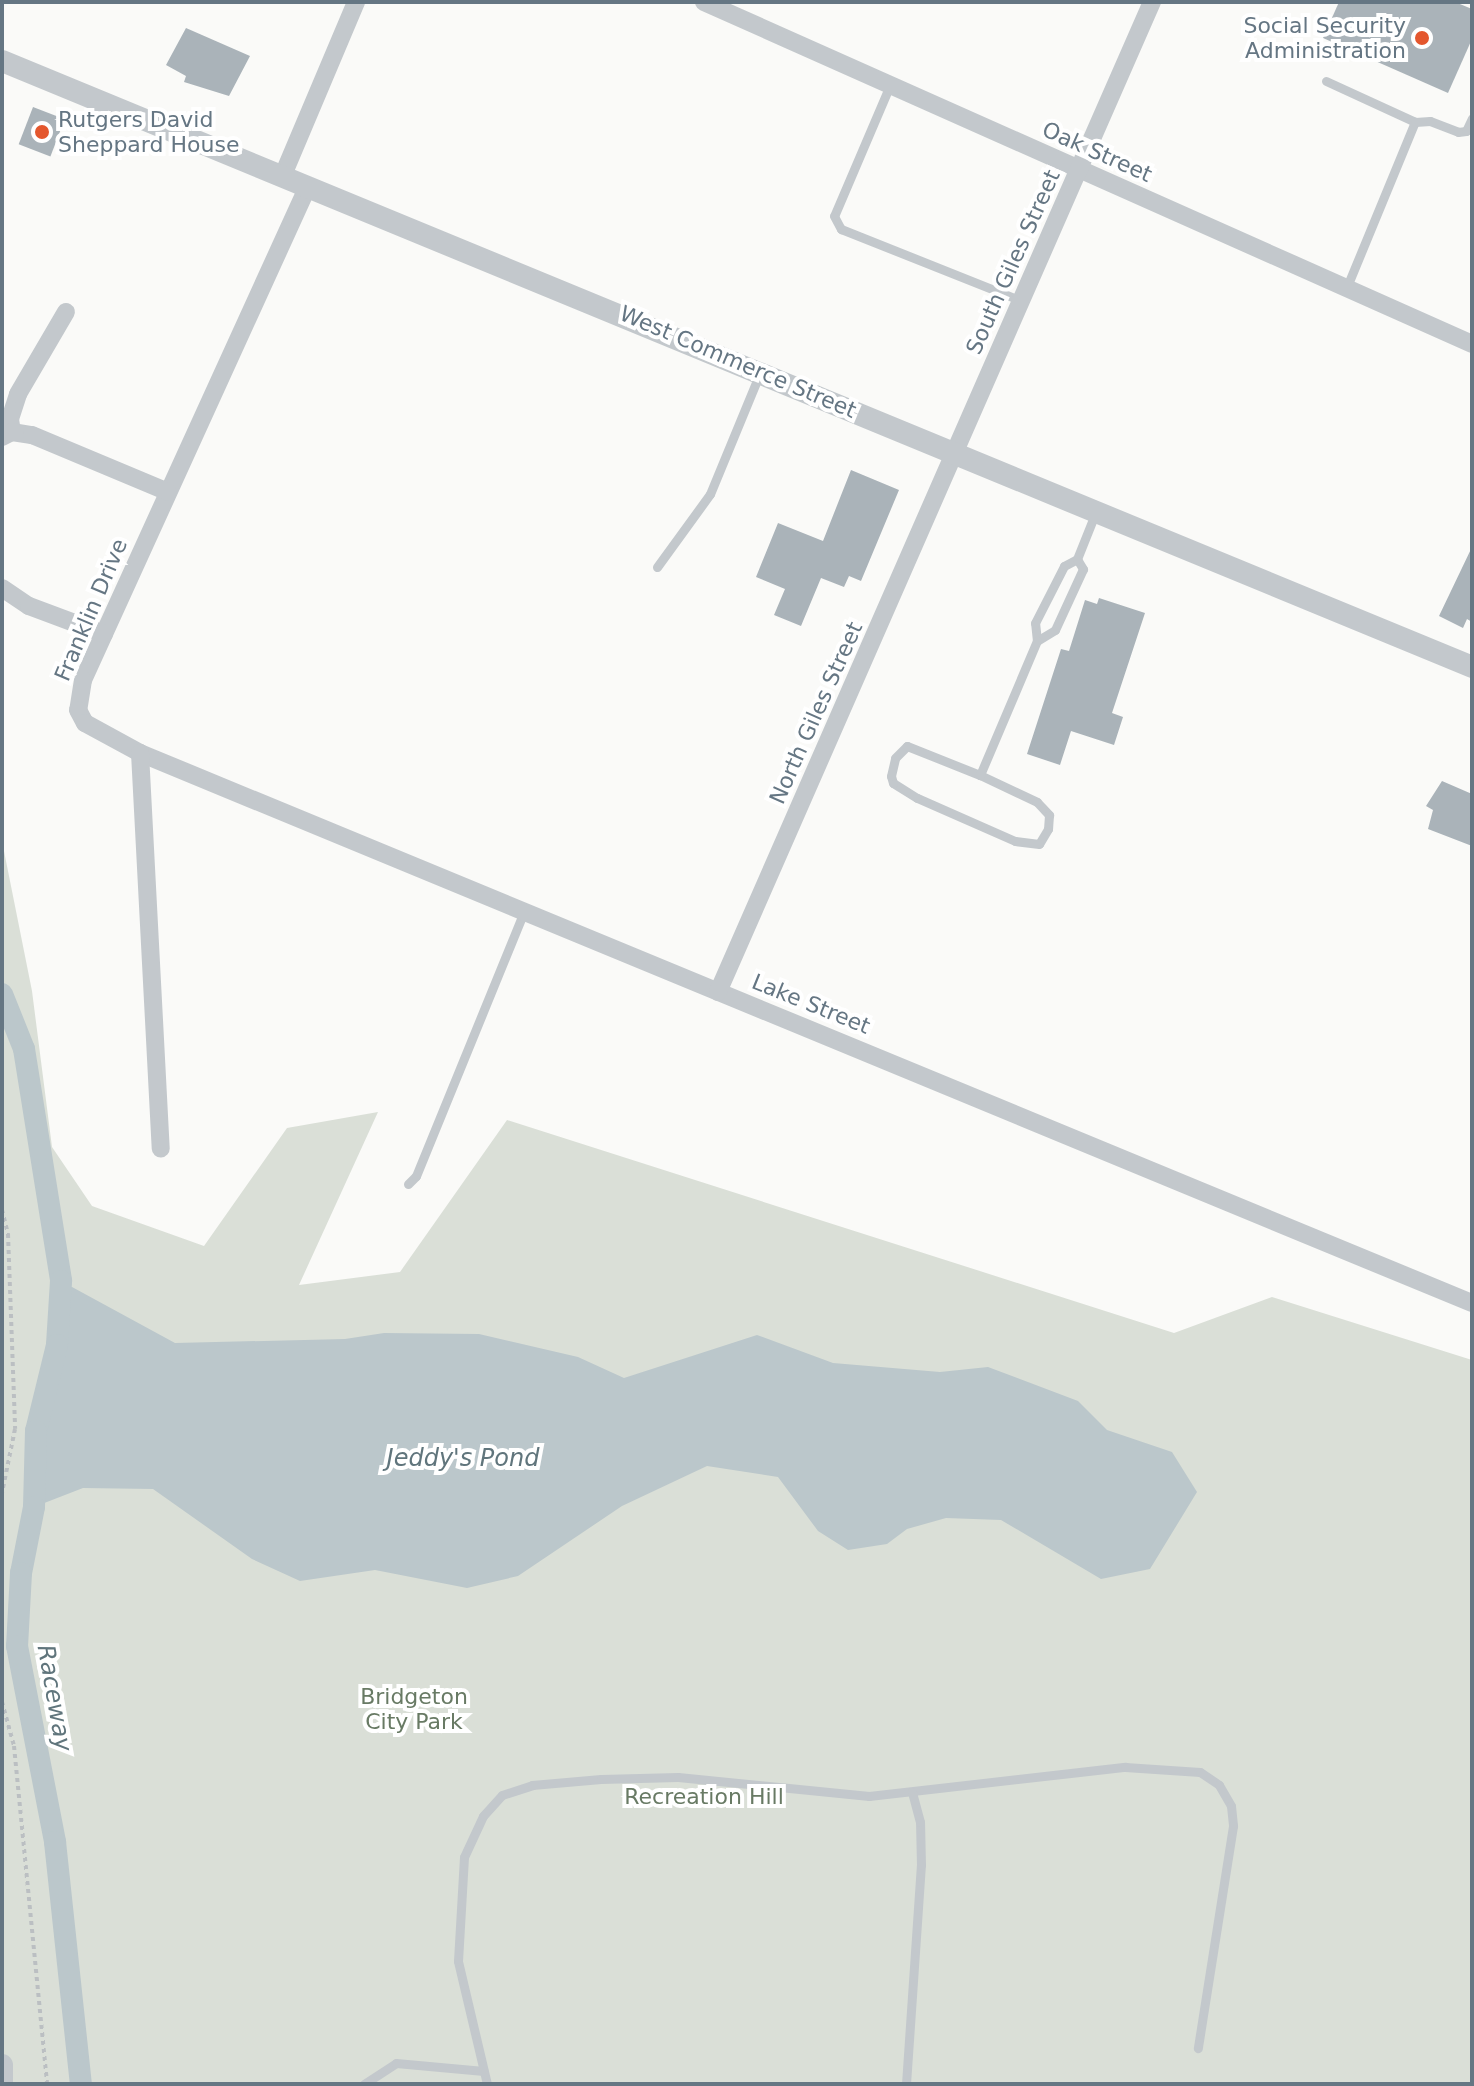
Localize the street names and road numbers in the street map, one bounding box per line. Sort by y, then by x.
street label: Oak Street [1038,116,1156,188]
street label: South Giles Street [960,166,1066,358]
street label: West Commerce Street [616,300,860,424]
street label: Franklin Drive [49,535,133,685]
street label: North Giles Street [764,618,868,808]
street label: Lake Street [748,968,874,1040]

